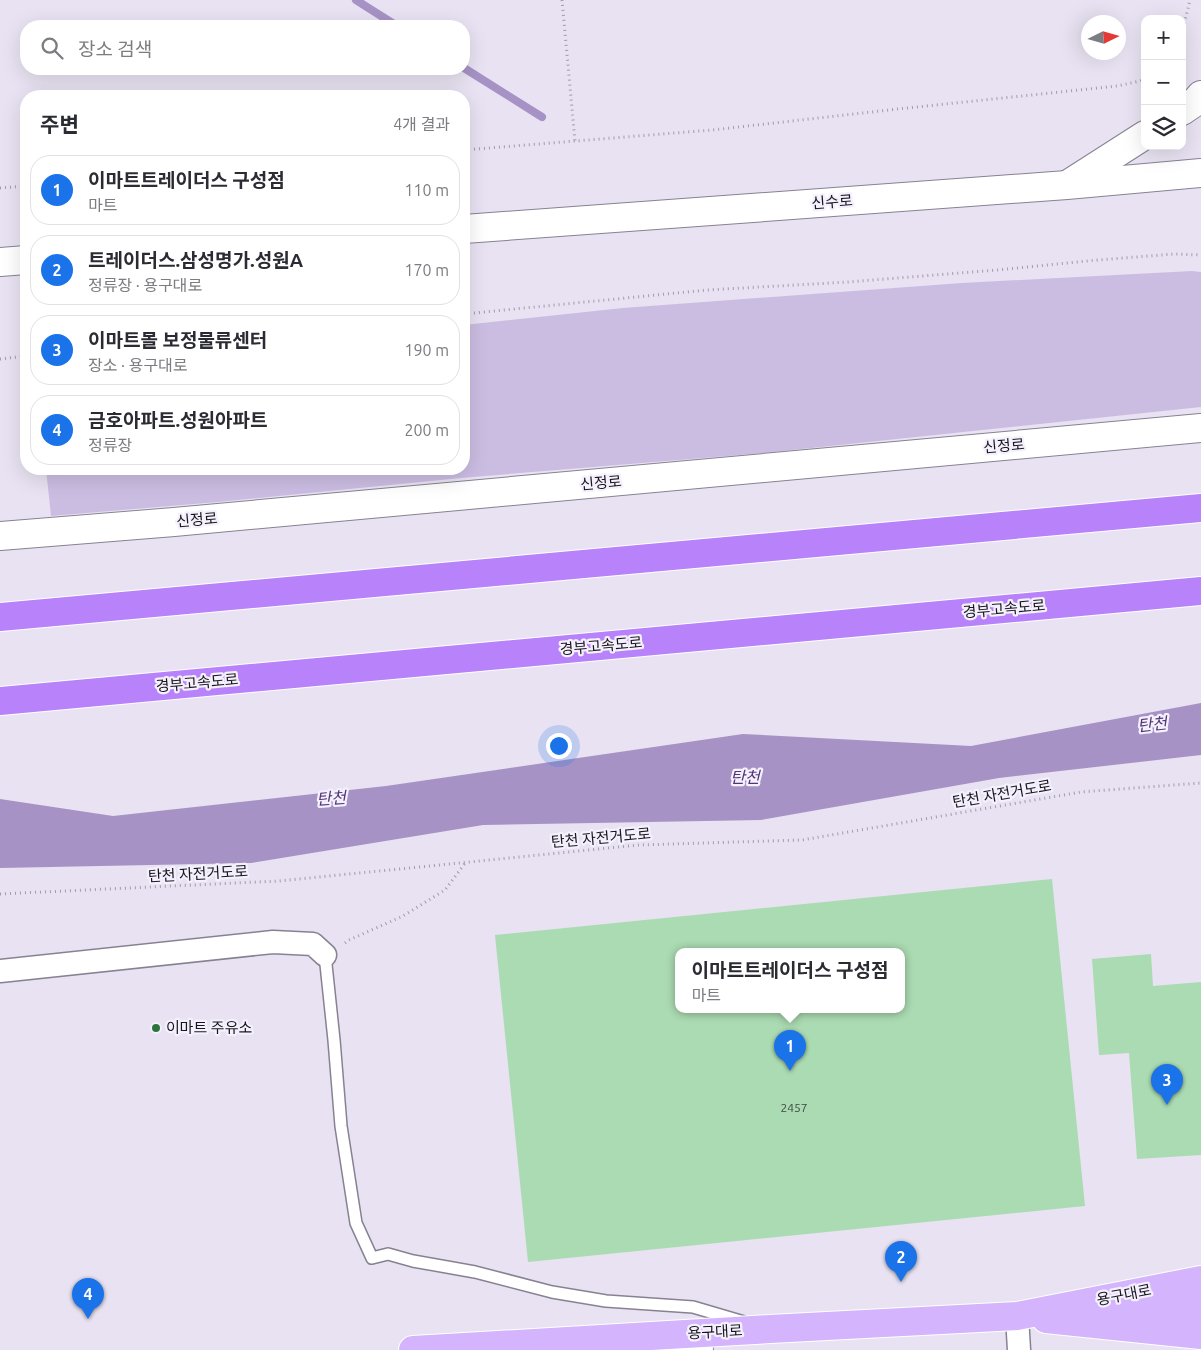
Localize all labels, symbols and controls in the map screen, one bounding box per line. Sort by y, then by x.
north arrow [1081,15,1126,60]
map controls [1141,15,1186,150]
button: + [1141,15,1186,60]
search box [20,20,470,75]
icon: search [38,34,66,62]
text: 장소 검색 [78,38,152,60]
button: − [1141,60,1186,105]
button: layers [1141,105,1186,150]
text: 주변 [40,112,79,136]
text: 4개 결과 [393,115,450,133]
text: 이마트트레이더스 구성점 [88,169,285,191]
text: 1 [52,181,62,199]
text: 110 m [404,181,449,199]
street label: 신수로 [811,192,853,211]
text: 마트 [88,196,117,214]
text: 트레이더스.삼성명가.성원A [88,249,303,271]
text: 2 [52,261,62,279]
text: 170 m [404,261,449,279]
text: 정류장 · 용구대로 [88,276,202,294]
text: 이마트몰 보정물류센터 [88,329,267,351]
text: 3 [52,341,62,359]
text: 190 m [404,341,449,359]
text: 장소 · 용구대로 [88,356,188,374]
text: 금호아파트.성원아파트 [88,409,267,431]
text: 4 [52,421,62,439]
text: 200 m [404,421,449,439]
street label: 신정로 [983,435,1025,456]
text: 정류장 [88,436,132,454]
street label: 신정로 [580,472,622,493]
street label: 신정로 [176,509,218,530]
street label: 경부고속도로 [962,596,1046,621]
street label: 경부고속도로 [559,633,643,658]
street label: 경부고속도로 [155,670,239,695]
water label: 탄천 [1136,713,1170,734]
your location [546,733,572,759]
water label: 탄천 [730,768,762,786]
street label: 탄천 자전거도로 [951,776,1053,811]
water label: 탄천 [316,788,349,808]
street label: 탄천 자전거도로 [550,825,652,850]
street label: 탄천 자전거도로 [148,862,248,885]
popup [675,948,905,1013]
text: 이마트트레이더스 구성점 [692,959,888,981]
text: 마트 [692,986,721,1004]
place label: 이마트 주유소 [166,1019,252,1036]
marker: 이마트 주유소 [150,1022,162,1034]
pin: 1 [774,1030,806,1071]
pin: 3 [1151,1064,1183,1105]
house number: 2457 [780,1101,808,1114]
pin: 2 [885,1241,917,1282]
pin: 4 [72,1278,104,1319]
street label: 용구대로 [1095,1281,1153,1308]
street label: 용구대로 [687,1322,743,1341]

